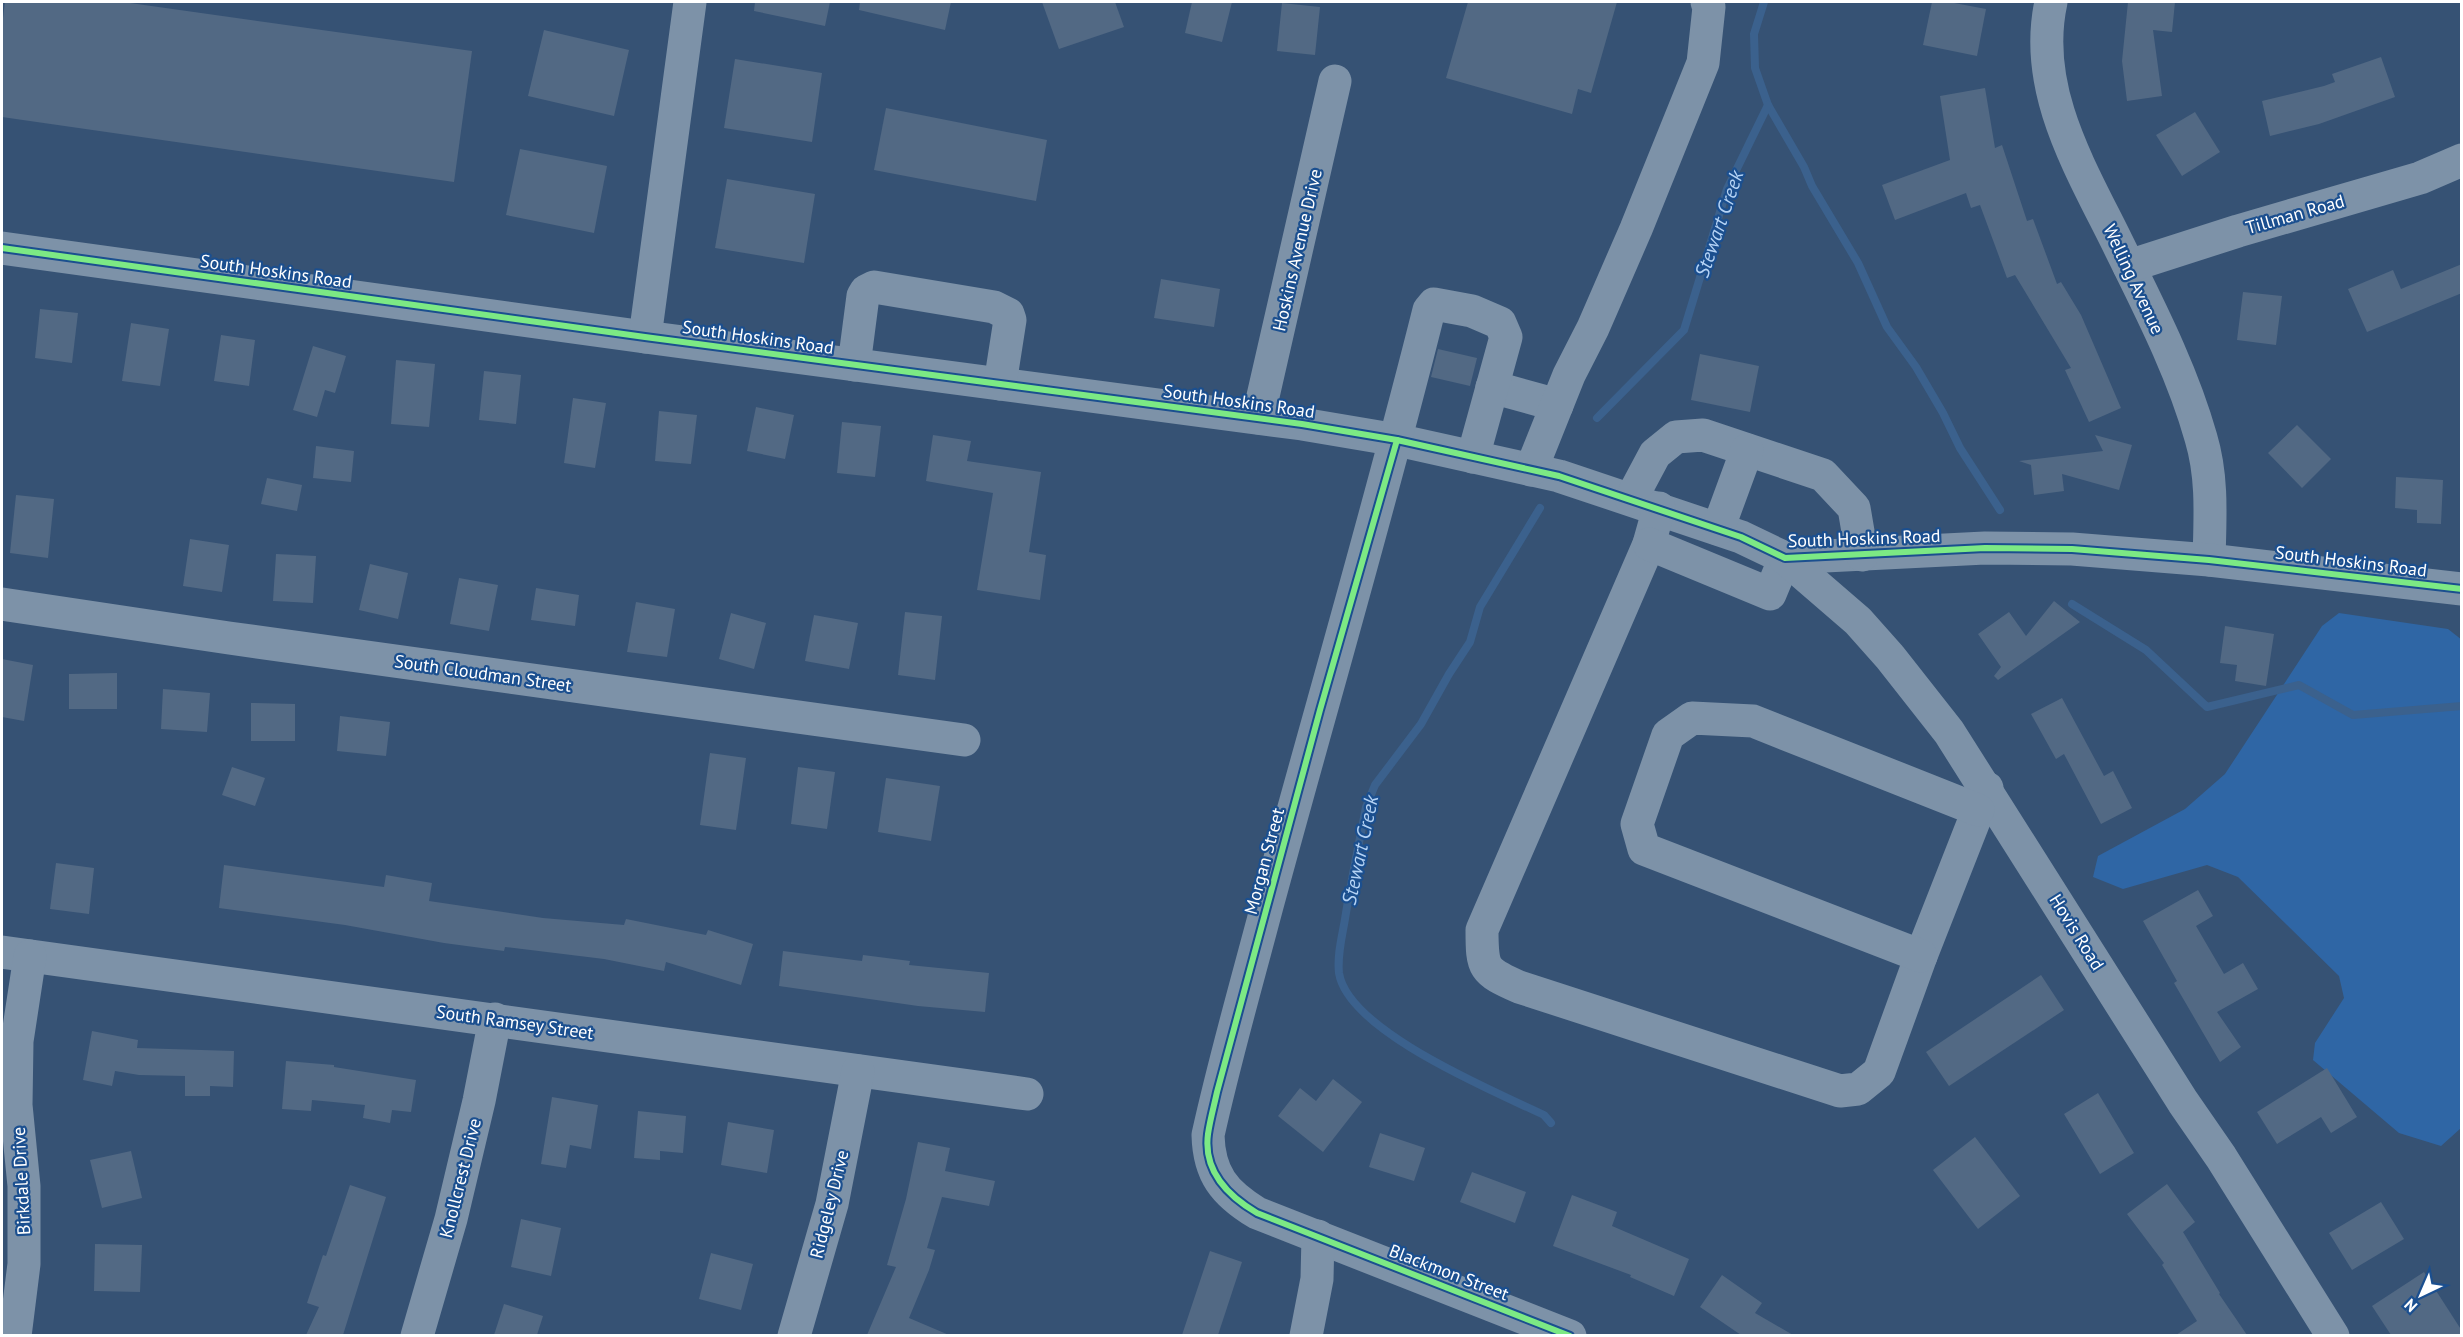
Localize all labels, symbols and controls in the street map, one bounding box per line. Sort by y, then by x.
water label: Stewart Creek [1689,166,1750,281]
street label: Hoskins Avenue Drive [1267,167,1327,333]
street label: Tillman Road [2243,189,2347,239]
street label: Welling Avenue [2099,220,2169,338]
street label: South Hoskins Road [199,249,353,293]
street label: South Hoskins Road [681,315,835,359]
street label: South Hoskins Road [1162,379,1316,423]
street label: South Hoskins Road [1787,524,1941,552]
street label: South Hoskins Road [2274,540,2428,582]
street label: South Cloudman Street [393,649,573,697]
water label: Stewart Creek [1336,792,1385,907]
street label: Morgan Street [1239,805,1289,917]
street label: Hovis Road [2045,890,2109,974]
street label: South Ramsey Street [435,1000,595,1044]
street label: Knollcrest Drive [434,1116,486,1240]
street label: Birkdale Drive [7,1126,35,1236]
street label: Ridgeley Drive [804,1147,854,1261]
street label: Blackmon Street [1386,1239,1512,1305]
north arrow [2391,1265,2451,1325]
text: N [2400,1295,2421,1317]

